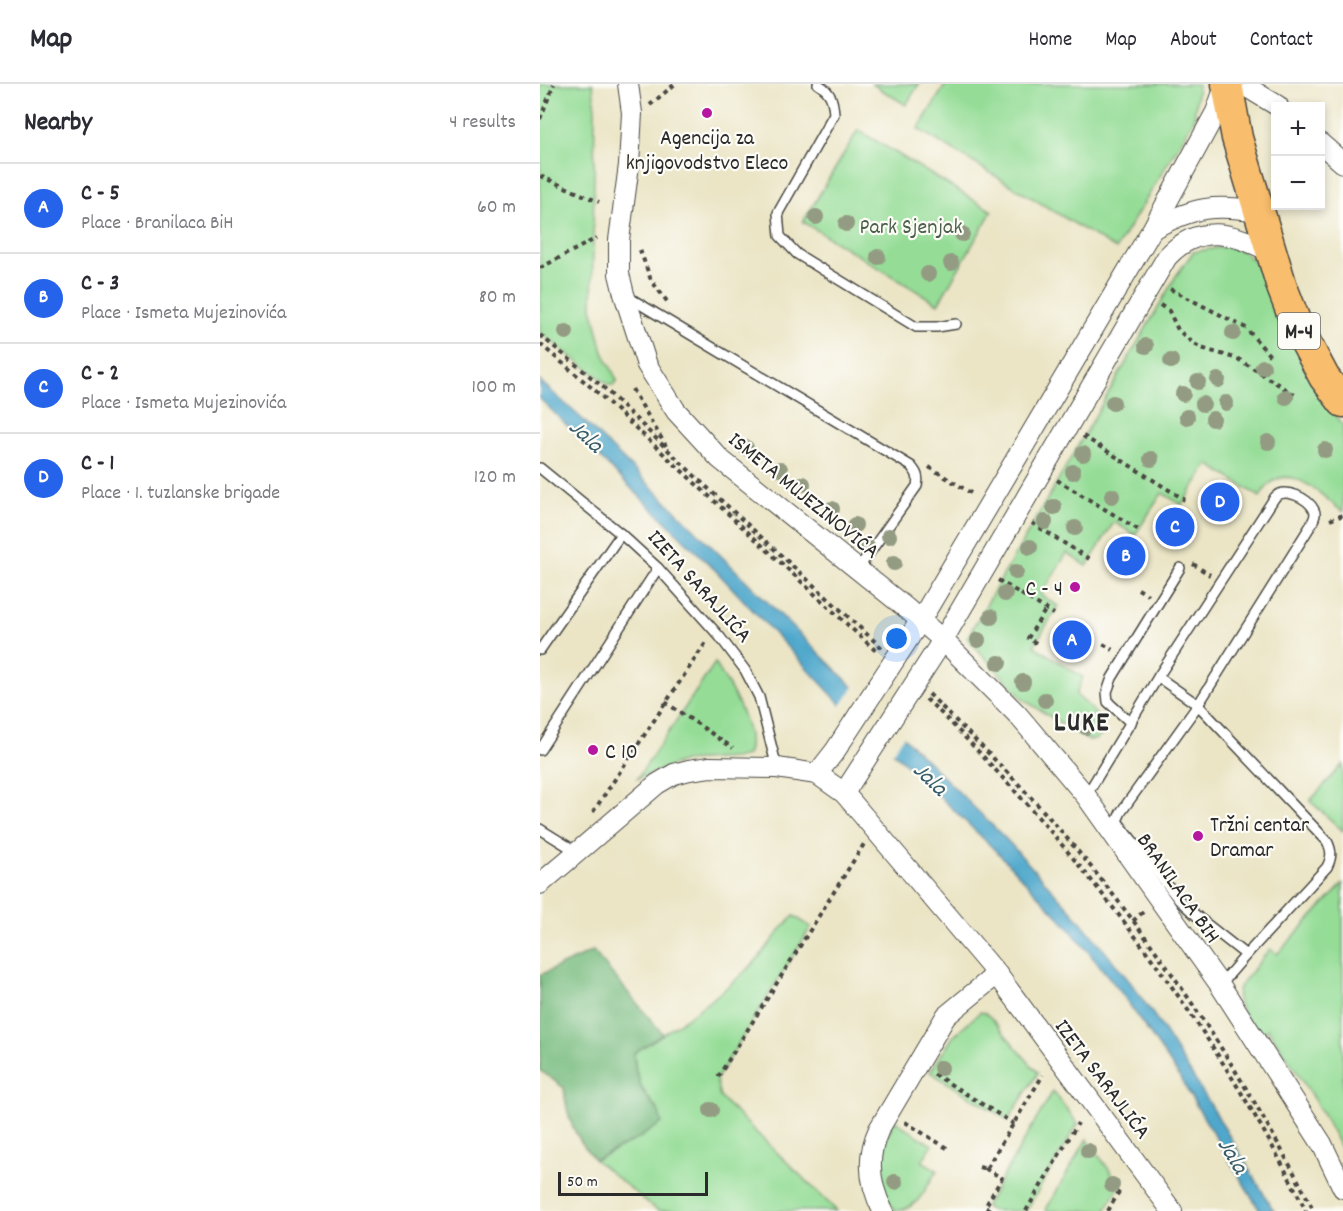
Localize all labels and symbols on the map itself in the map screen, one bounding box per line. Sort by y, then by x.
marker: Agencija za knjigovodstvo Eleco [700,106,714,120]
place label: Agencija za knjigovodstvo Eleco [626,124,788,180]
park label: Park Sjenjak [860,213,962,244]
road number: M-4 [1278,313,1320,349]
water label: Jala [560,412,611,463]
street label: ISMETA MUJEZINOVIĆA [720,426,885,568]
pin: D [1200,480,1240,524]
pin: C [1156,504,1194,550]
street label: IZETA SARAJLIĆA [639,524,758,651]
pin: B [1106,534,1146,578]
place label: C - 4 [1025,575,1063,606]
marker: C - 4 [1068,580,1082,594]
pin: A [1052,618,1092,662]
your location [882,624,911,653]
district label: LUKE [1054,705,1110,745]
place label: C 10 [605,738,638,769]
marker: C 10 [586,743,600,757]
water label: Jala [904,755,955,806]
place label: Tržni centar Dramar [1210,811,1310,867]
street label: BRANILACA BIH [1128,828,1227,950]
marker: Tržni centar Dramar [1191,829,1205,843]
street label: IZETA SARAJLIĆA [1046,1013,1157,1147]
water label: Jala [1207,1132,1256,1183]
scale bar [558,1169,708,1196]

